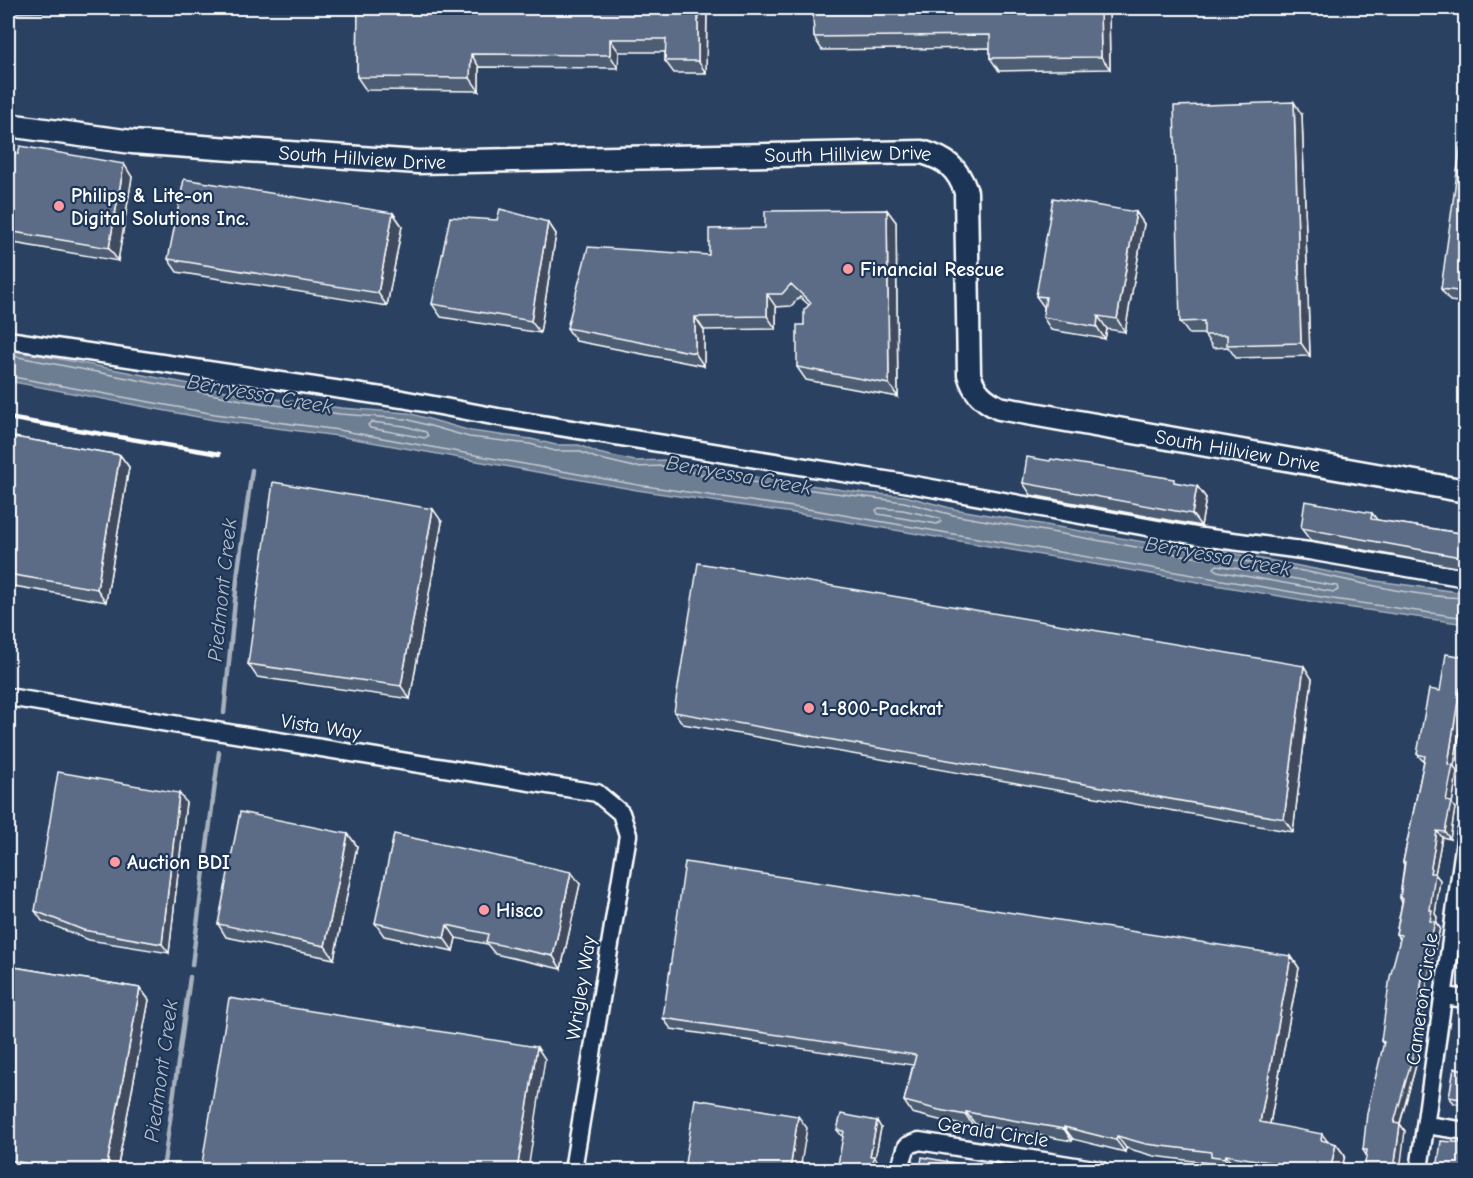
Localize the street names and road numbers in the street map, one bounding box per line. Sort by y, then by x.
street label: South Hillview Drive [764,140,935,167]
street label: South Hillview Drive [278,141,446,174]
street label: South Hillview Drive [1153,424,1322,476]
street label: Vista Way [279,709,363,745]
street label: Cameron Circle [1401,931,1443,1067]
street label: Wrigley Way [561,934,601,1042]
street label: Gerald Circle [936,1112,1050,1152]

